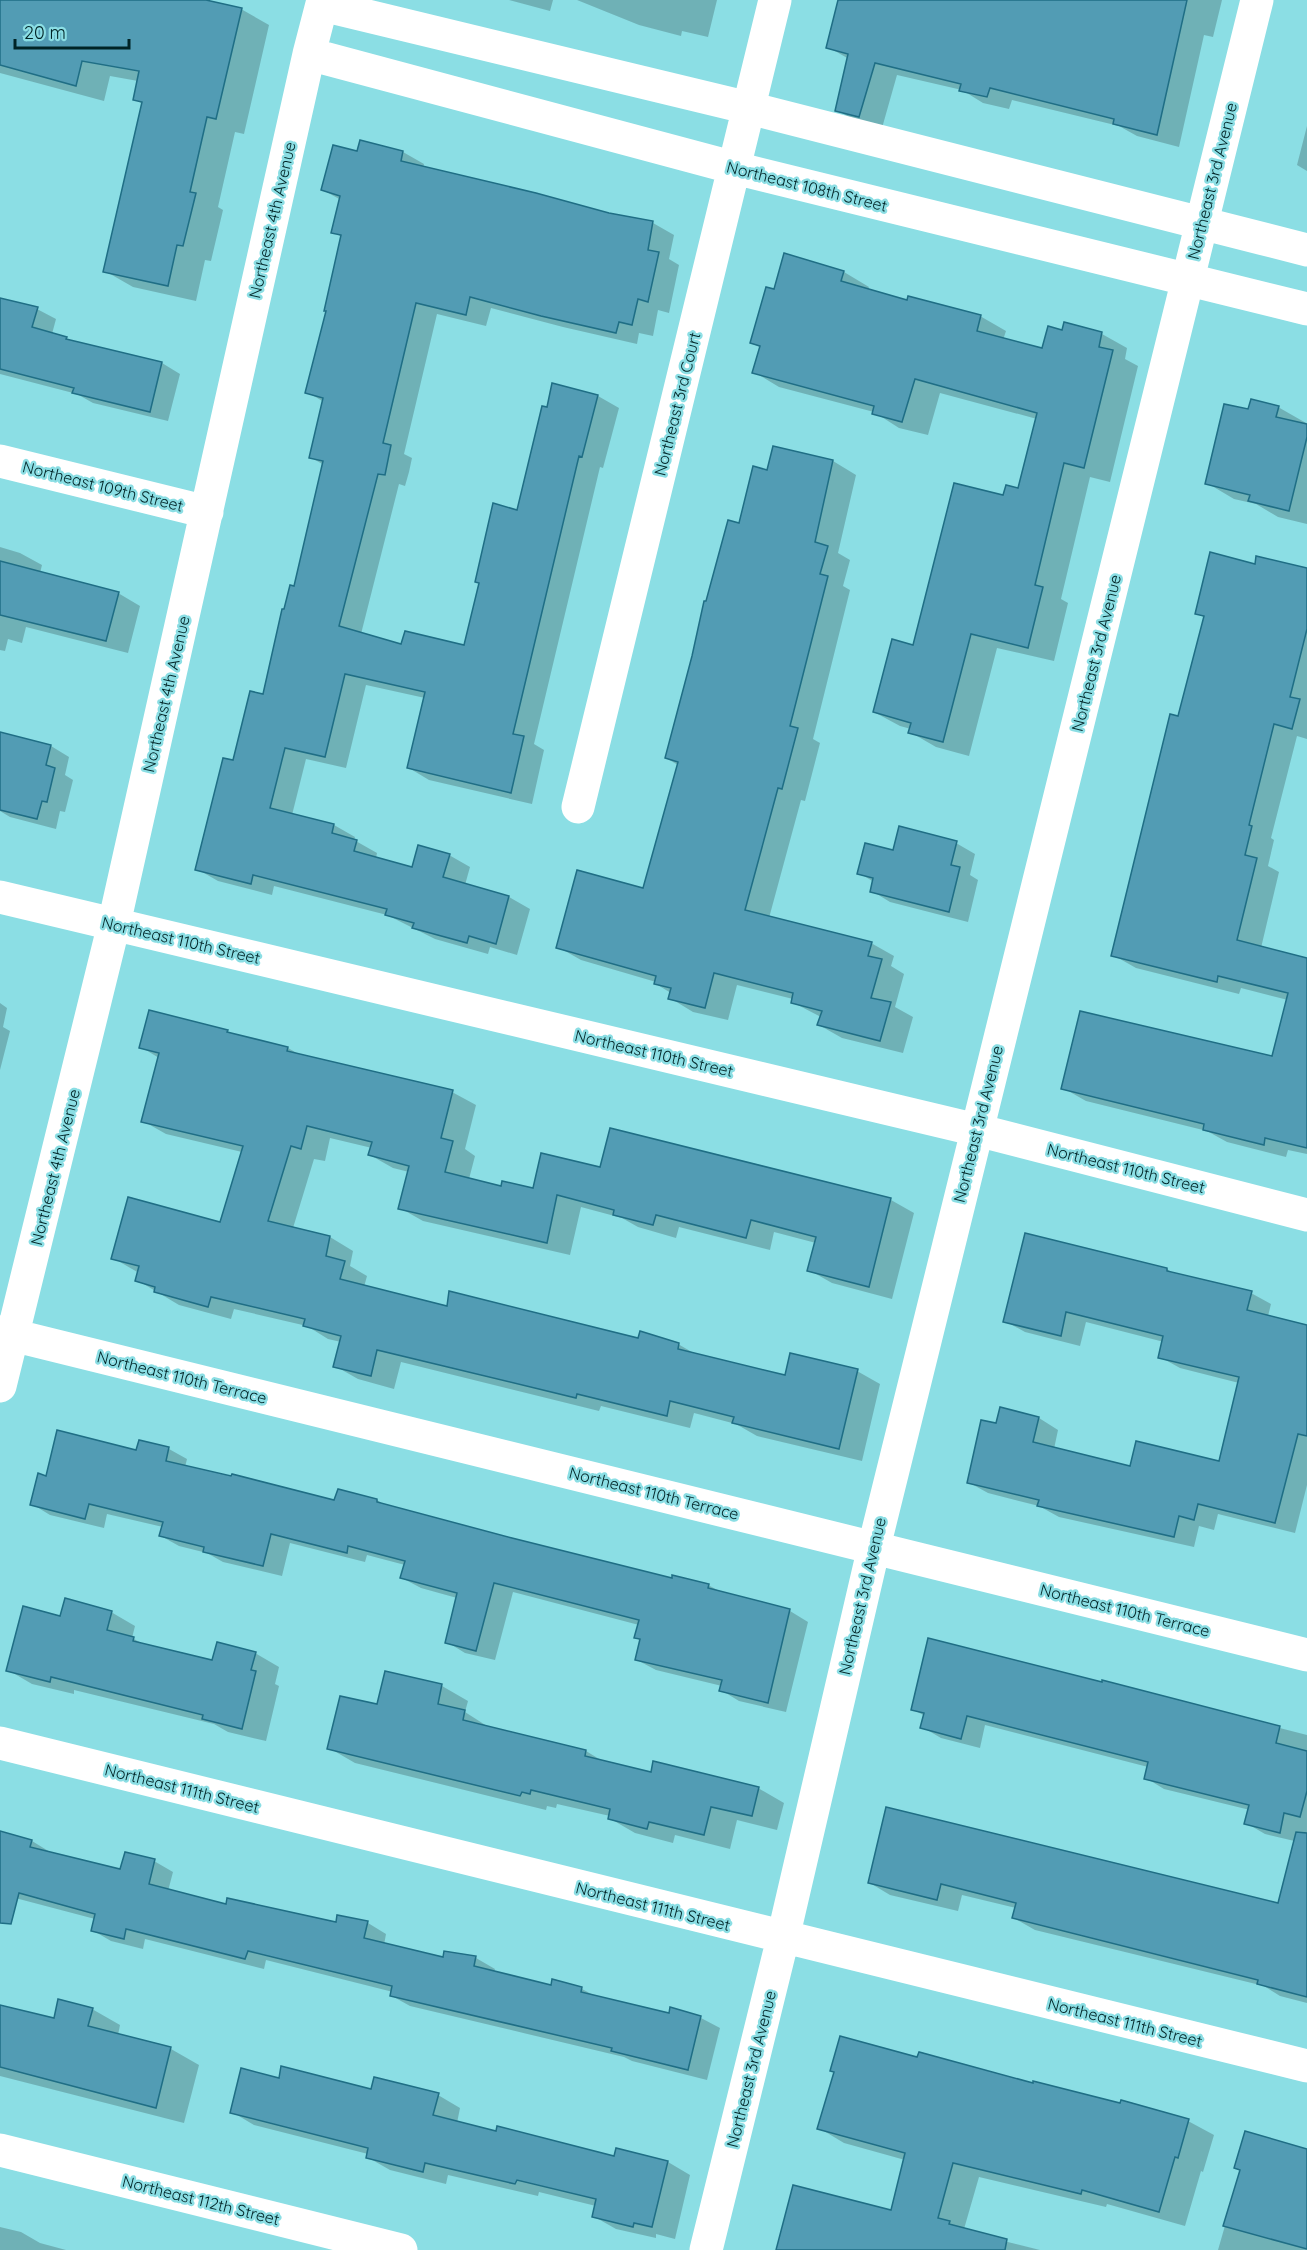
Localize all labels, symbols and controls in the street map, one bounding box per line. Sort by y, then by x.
scale bar [15,12,129,50]
text: 20 m [24,21,66,44]
street label: Northeast 3rd Avenue [1183,100,1241,262]
street label: Northeast 4th Avenue [244,140,300,300]
street label: Northeast 108th Street [725,156,889,216]
street label: Northeast 3rd Court [649,330,705,478]
street label: Northeast 109th Street [21,456,185,516]
street label: Northeast 3rd Avenue [1067,572,1125,734]
street label: Northeast 4th Avenue [138,614,194,774]
street label: Northeast 110th Street [100,912,262,968]
street label: Northeast 110th Street [573,1025,735,1081]
street label: Northeast 3rd Avenue [949,1043,1007,1205]
street label: Northeast 4th Avenue [26,1087,84,1247]
street label: Northeast 110th Street [1045,1139,1207,1197]
street label: Northeast 110th Terrace [95,1346,269,1408]
street label: Northeast 110th Terrace [567,1462,741,1524]
street label: Northeast 3rd Avenue [834,1515,890,1677]
street label: Northeast 110th Terrace [1038,1579,1212,1641]
street label: Northeast 111th Street [103,1759,261,1817]
street label: Northeast 111th Street [574,1877,732,1935]
street label: Northeast 3rd Avenue [722,1988,780,2150]
street label: Northeast 111th Street [1046,1993,1204,2051]
street label: Northeast 112th Street [120,2171,282,2229]

